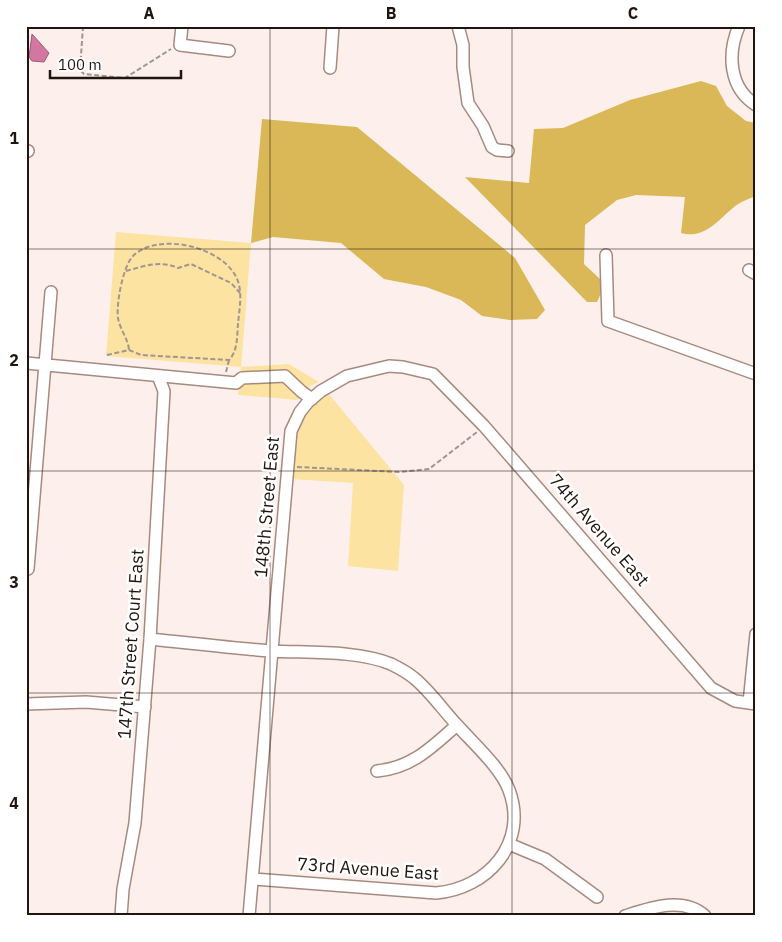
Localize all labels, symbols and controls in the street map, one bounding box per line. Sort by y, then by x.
text: A [144,3,155,23]
text: B [386,3,397,23]
text: C [628,3,638,23]
scale bar [50,48,181,80]
text: 100 m [58,55,102,74]
text: 1 [9,128,19,148]
text: 2 [9,350,19,370]
street label: 148th Street East [249,435,284,579]
street label: 74th Avenue East [544,469,655,591]
street label: 147th Street Court East [112,548,149,740]
text: 3 [9,572,19,592]
text: 4 [9,793,19,813]
street label: 73rd Avenue East [296,852,440,885]

